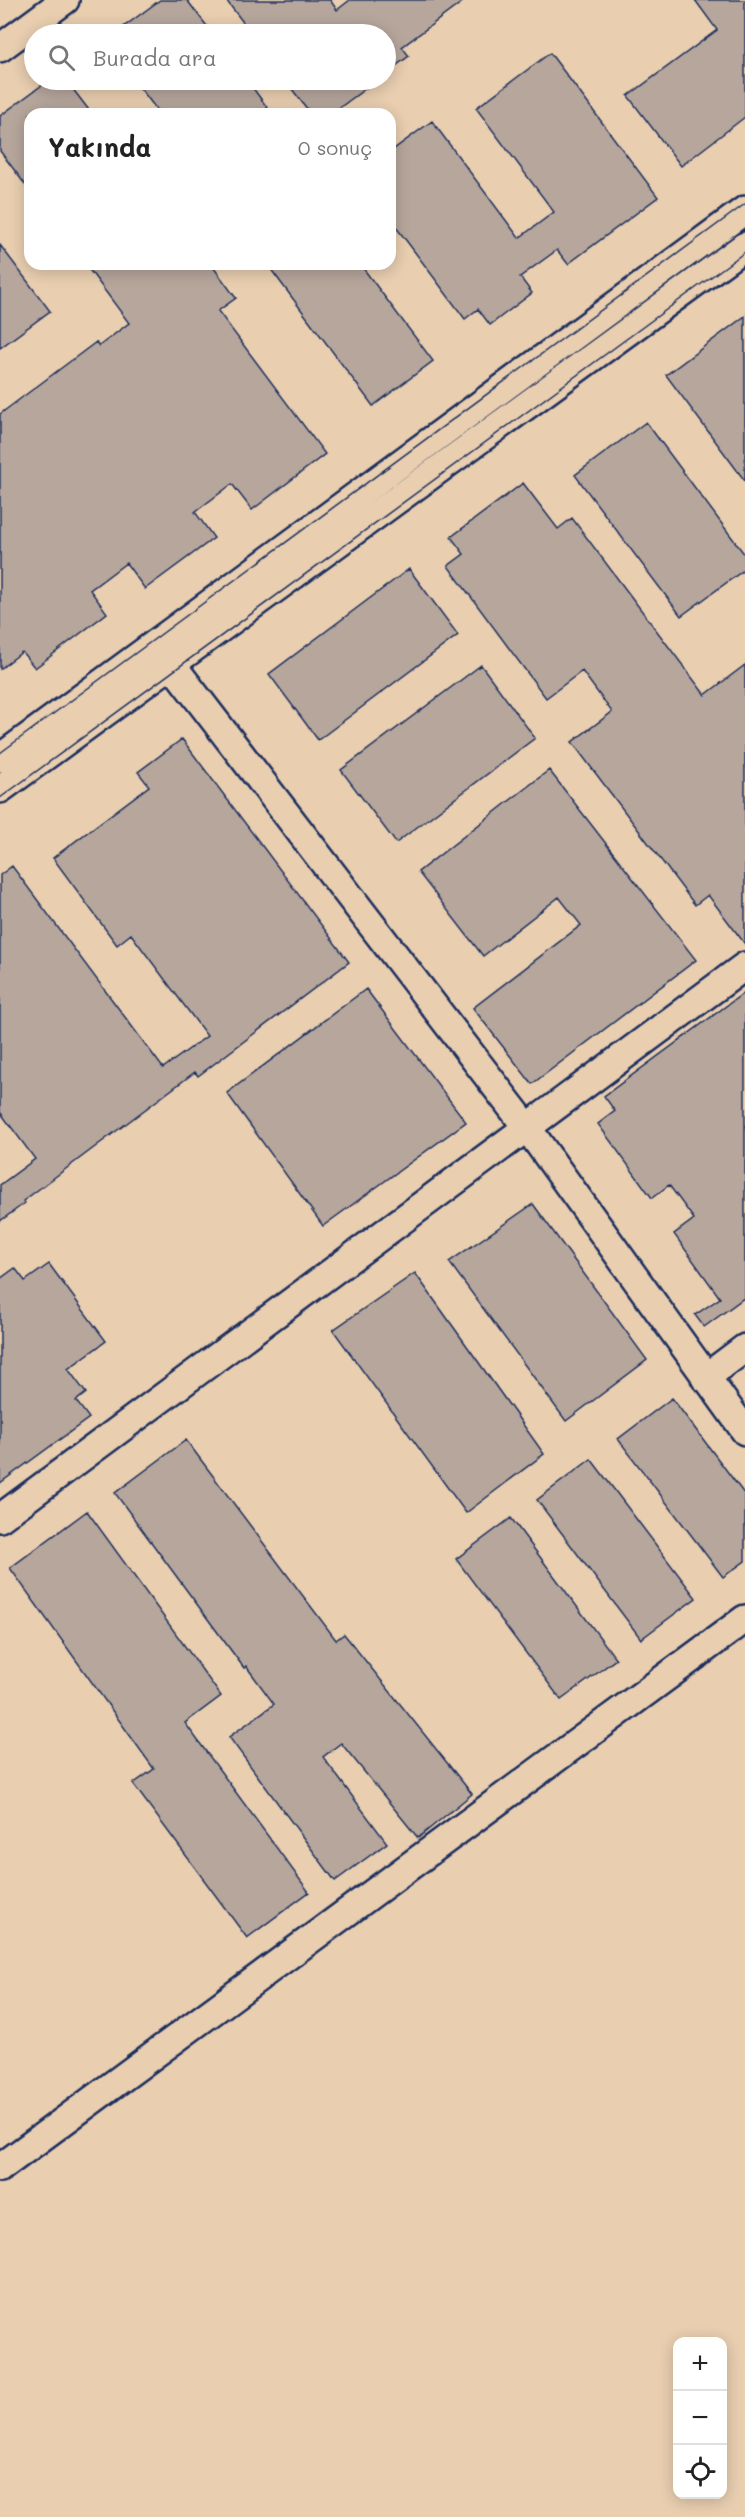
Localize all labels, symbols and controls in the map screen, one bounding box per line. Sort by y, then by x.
search box [24,24,396,90]
icon: search [45,41,78,74]
text: Burada ara [93,43,217,72]
text: Yakında [48,130,151,164]
text: 0 sonuç [298,134,372,160]
map controls [673,2337,727,2499]
button: + [673,2337,727,2391]
button: − [673,2391,727,2445]
button: locate [673,2445,727,2499]

